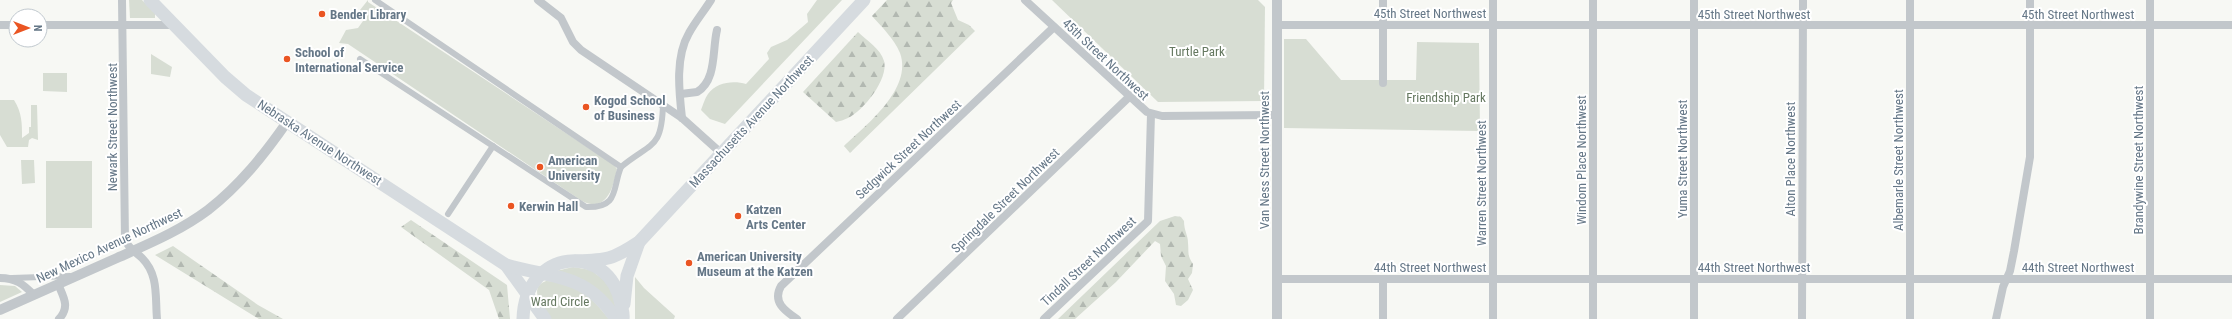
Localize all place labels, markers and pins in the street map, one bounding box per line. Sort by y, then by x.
place label: Bender Library [330,7,406,22]
marker: Bender Library [317,9,327,19]
place label: School of International Service [295,45,403,75]
marker: School of International Service [282,54,292,64]
place label: Kogod School of Business [594,93,666,123]
marker: Kogod School of Business [581,102,591,112]
place label: American University [548,153,601,183]
marker: American University [535,162,545,172]
place label: Kerwin Hall [519,199,578,214]
marker: Kerwin Hall [506,201,516,211]
place label: Katzen Arts Center [746,202,807,232]
marker: Katzen Arts Center [733,211,743,221]
place label: American University Museum at the Katzen [697,249,813,279]
marker: American University Museum at the Katzen [684,258,694,268]

